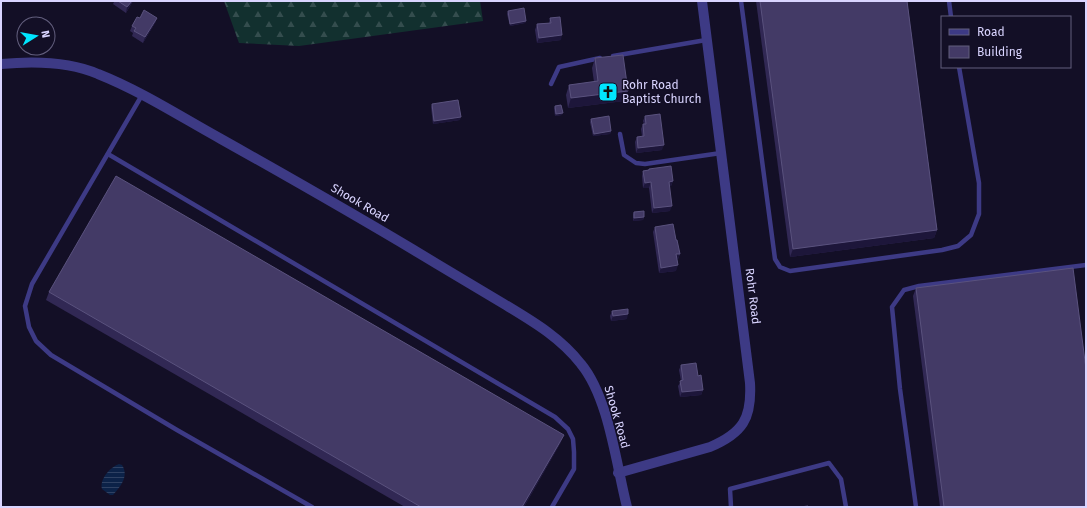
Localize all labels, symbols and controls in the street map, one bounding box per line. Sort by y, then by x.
north arrow [16,16,56,56]
legend [941,16,1071,68]
text: Road [977,25,1005,39]
text: N [38,29,52,39]
text: Building [977,45,1023,59]
place label: Rohr Road Baptist Church [622,78,701,106]
church icon: Rohr Road Baptist Church [597,81,619,103]
street label: Shook Road [329,181,391,225]
street label: Rohr Road [743,267,763,325]
street label: Shook Road [601,384,633,450]

